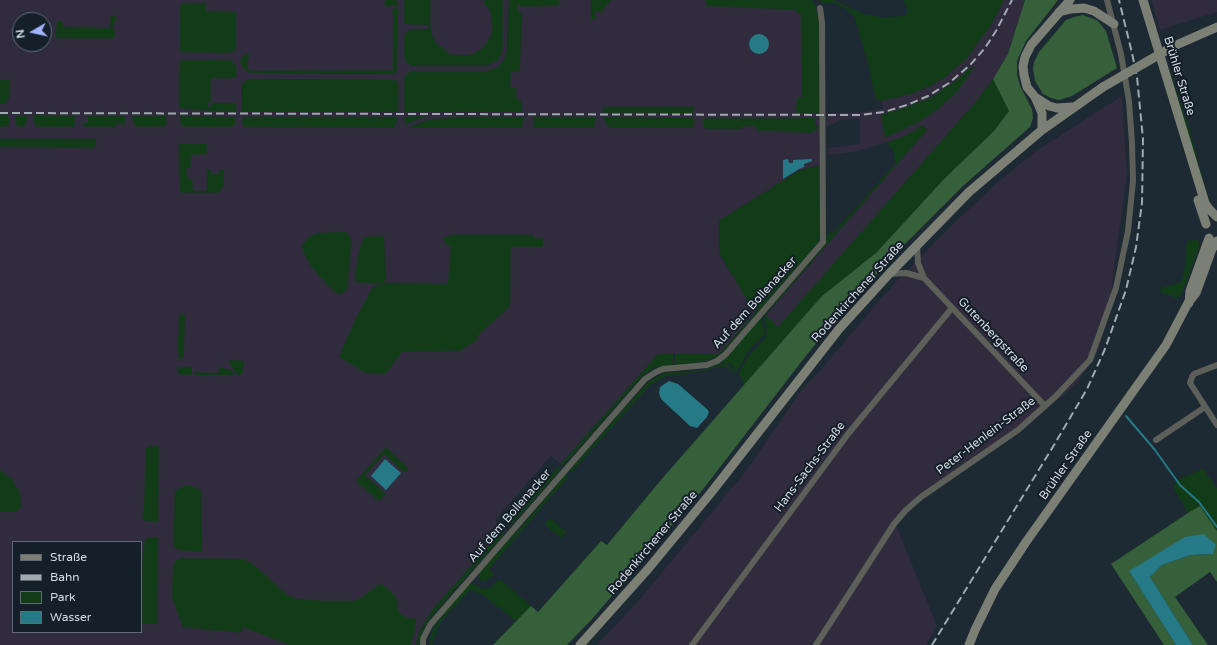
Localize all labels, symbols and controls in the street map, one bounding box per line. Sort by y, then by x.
north arrow [12,12,52,52]
text: N [14,28,28,39]
street label: Brühler Straße [1160,35,1198,117]
street label: Rodenkirchener Straße [809,239,907,345]
street label: Auf dem Bollenacker [710,254,800,352]
street label: Gutenbergstraße [955,295,1031,375]
street label: Peter-Henlein-Straße [934,394,1038,478]
street label: Hans-Sachs-Straße [771,419,849,515]
street label: Brühler Straße [1037,427,1095,503]
street label: Auf dem Bollenacker [466,466,554,566]
street label: Rodenkirchener Straße [605,488,701,598]
legend [12,541,142,633]
text: Straße [50,550,87,564]
text: Bahn [50,570,80,584]
text: Park [50,590,76,604]
text: Wasser [50,610,91,624]

